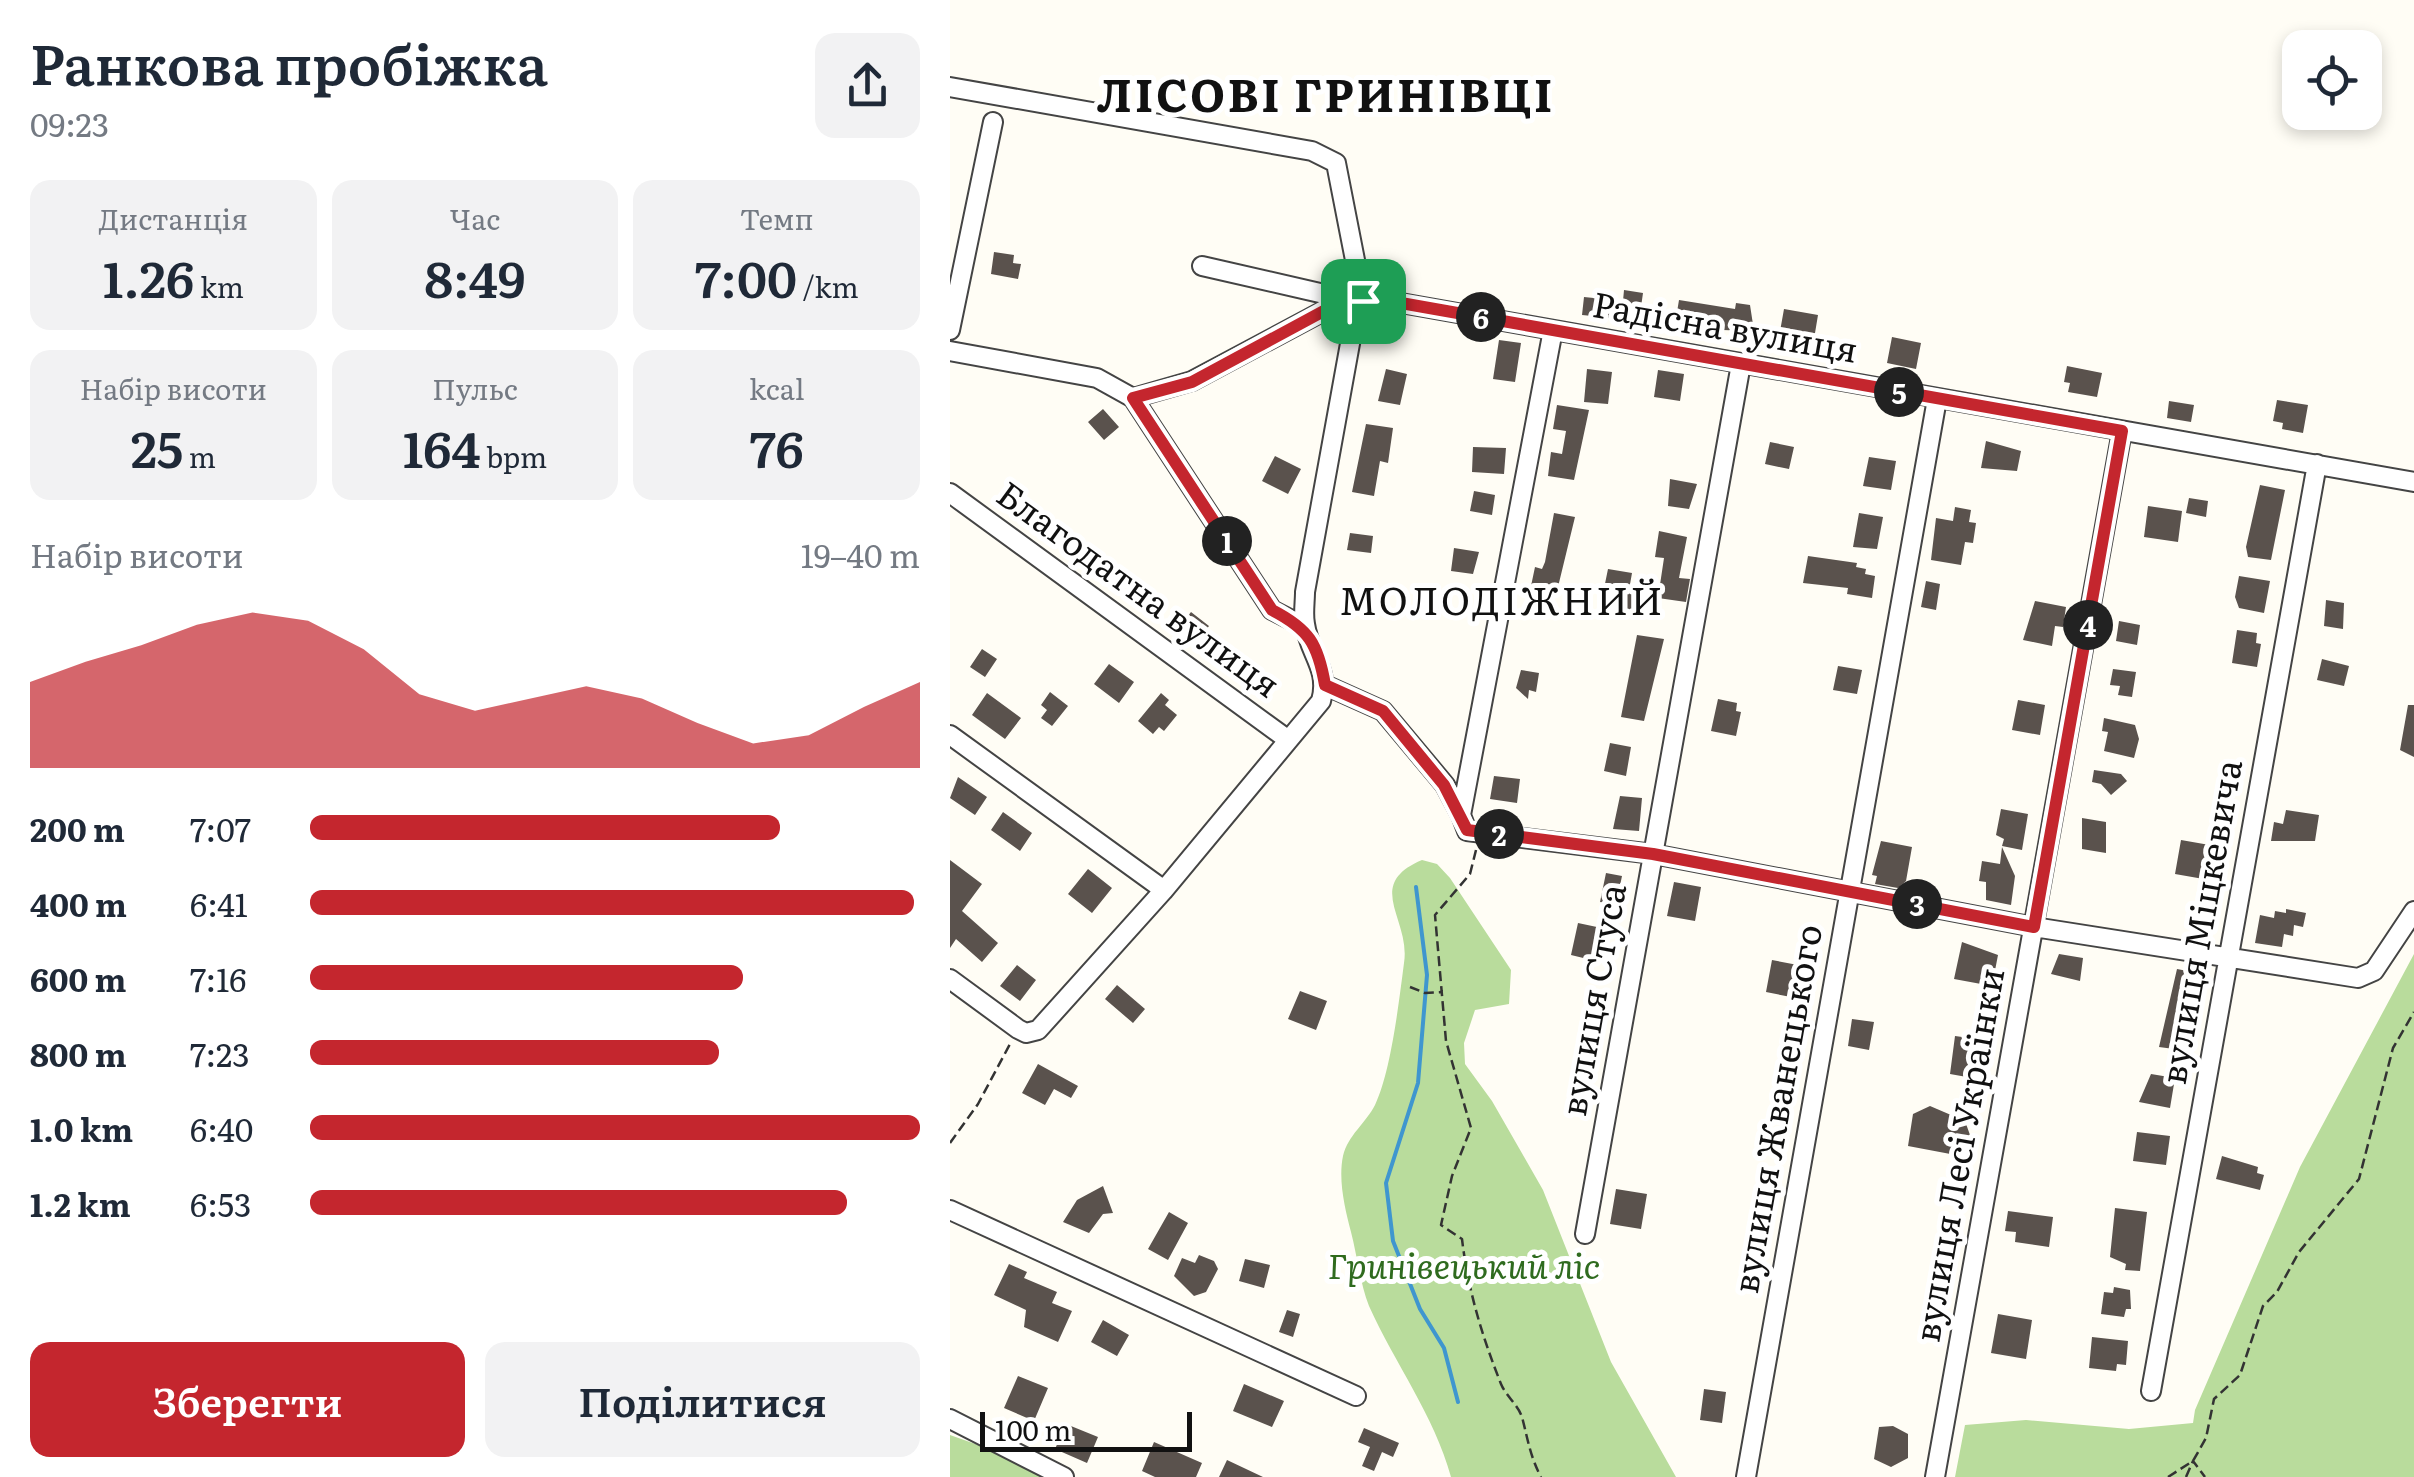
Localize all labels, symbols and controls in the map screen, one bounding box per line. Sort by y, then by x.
text: Ранкова пробіжка [30,20,548,102]
map controls [2282,30,2382,130]
button: locate [2282,30,2382,130]
button: share [815,33,920,138]
district label: ЛІСОВІ ГРИНІВЦІ [1097,59,1555,126]
text: 09:23 [30,99,109,147]
text: Дистанція [99,197,248,239]
text: Час [450,197,500,239]
text: Темп [740,197,813,239]
text: 1.26 [103,239,194,313]
text: 8:49 [424,239,526,313]
text: 7:00 [695,239,797,313]
pin [1321,259,1406,344]
text: km [194,265,244,307]
text: /km [797,265,859,307]
icon: arrive [1336,274,1391,329]
street label: Радісна вулиця [1589,276,1862,374]
pin: 6 [1456,292,1506,342]
text: 6 [1473,296,1489,338]
text: Набір висоти [80,367,267,409]
text: Пульс [432,367,518,409]
text: kcal [749,367,804,409]
pin: 5 [1874,367,1924,417]
text: 5 [1891,371,1907,413]
text: 25 [131,409,183,483]
text: 164 [403,409,481,483]
text: 76 [749,409,804,483]
text: m [183,435,216,477]
text: bpm [481,435,547,477]
street label: Благодатна вулиця [987,467,1292,708]
pin: 1 [1202,516,1252,566]
text: 1 [1221,520,1233,562]
text: Набір висоти [30,530,244,578]
text: 19–40 m [801,530,920,578]
district label: МОЛОДІЖНИЙ [1339,570,1665,627]
pin: 4 [2063,600,2113,650]
text: 4 [2080,604,2096,646]
street label: вулиця Міцкевича [2145,755,2253,1088]
text: 200 m [30,804,125,852]
text: 7:07 [190,804,251,852]
pin: 2 [1474,809,1524,859]
text: 2 [1491,813,1507,855]
text: 400 m [30,879,127,927]
text: 6:41 [190,879,248,927]
street label: вулиця Стуса [1545,879,1637,1120]
pin: 3 [1892,879,1942,929]
text: 3 [1909,883,1925,925]
street label: вулиця Жванецького [1717,920,1833,1297]
text: 600 m [30,954,126,1002]
text: 7:16 [190,954,246,1002]
street label: вулиця Лесі Українки [1899,963,2016,1346]
text: 800 m [30,1029,127,1077]
text: 7:23 [190,1029,250,1077]
text: 1.0 km [30,1104,133,1152]
text: 6:40 [190,1104,253,1152]
text: 1.2 km [30,1179,131,1227]
text: 6:53 [190,1179,251,1227]
park label: Гринівецький ліс [1328,1238,1600,1290]
button: Зберегти [30,1342,465,1457]
button: Поділитися [485,1342,920,1457]
scale bar [980,1407,1192,1452]
text: 100 m [995,1408,1072,1450]

